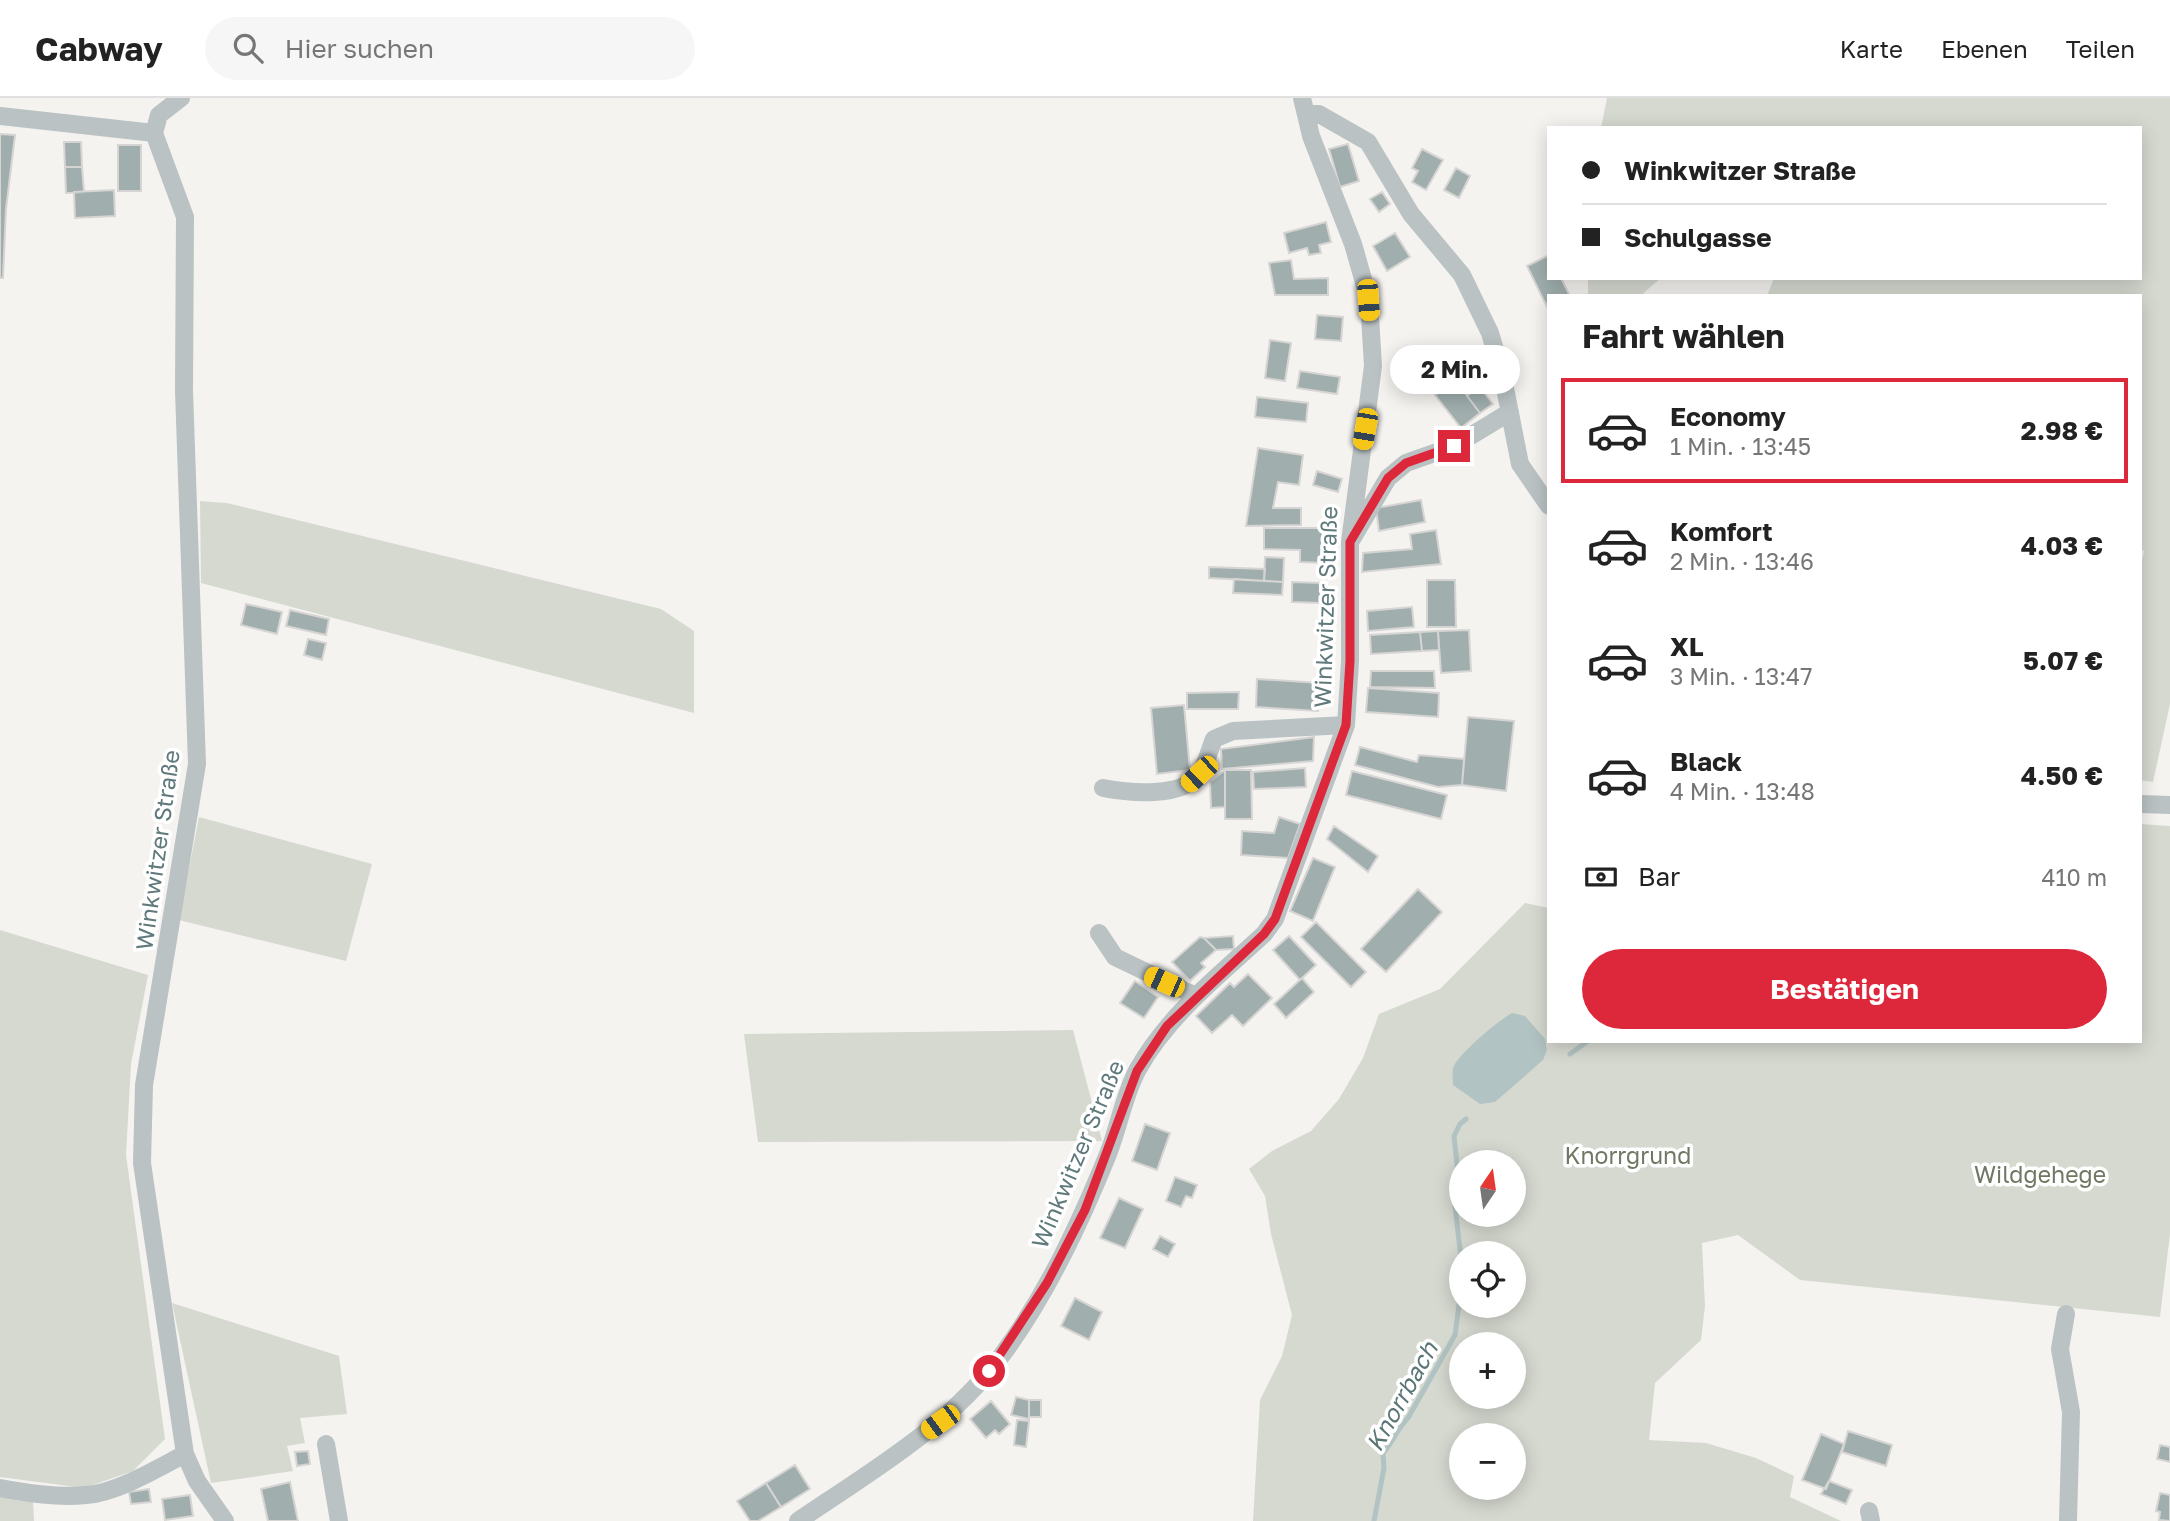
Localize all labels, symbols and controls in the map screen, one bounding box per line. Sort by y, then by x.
search box [205,17,695,80]
text: Cabway [35,29,163,68]
icon: search [229,29,267,67]
text: Hier suchen [285,33,434,64]
text: Karte [1840,34,1903,63]
text: Ebenen [1941,34,2028,63]
text: Teilen [2066,34,2135,63]
text: Winkwitzer Straße [1624,155,1856,186]
text: Schulgasse [1624,222,1772,253]
car [1357,278,1380,322]
text: Fahrt wählen [1582,317,1785,355]
callout: 2 Min. [1389,344,1519,394]
text: 2 Min. [1421,355,1489,383]
icon: car [1586,399,1649,462]
text: Economy [1670,401,1786,432]
car [1352,406,1379,452]
text: 2.98 € [2021,415,2103,446]
route end [1438,430,1470,462]
text: 1 Min. · 13:45 [1670,432,1811,460]
street label: Winkwitzer Straße [1307,506,1343,708]
icon: car [1586,514,1649,577]
text: Komfort [1670,516,1773,547]
text: 4.03 € [2021,530,2103,561]
text: 2 Min. · 13:46 [1670,547,1814,575]
icon: car [1586,629,1649,692]
text: XL [1670,631,1704,662]
text: 5.07 € [2023,645,2103,676]
text: 3 Min. · 13:47 [1670,662,1812,690]
icon: car [1586,744,1649,807]
text: Black [1670,746,1742,777]
street label: Winkwitzer Straße [129,748,185,952]
car [1177,752,1222,796]
text: 4.50 € [2021,760,2103,791]
text: 4 Min. · 13:48 [1670,777,1815,805]
icon: cash [1582,858,1620,896]
text: Bar [1638,861,1680,892]
text: 410 m [2041,863,2107,891]
button: Bestätigen [1582,949,2107,1029]
car [1141,964,1188,1000]
street label: Winkwitzer Straße [1025,1056,1129,1252]
park label: Knorrgrund [1565,1141,1691,1169]
north arrow [1449,1150,1526,1227]
map controls [1449,1150,1526,1500]
park label: Wildgehege [1974,1160,2106,1188]
button: locate [1449,1241,1526,1318]
button: + [1449,1332,1526,1409]
water label: Knorrbach [1359,1335,1444,1456]
route start [973,1355,1005,1387]
car [917,1401,964,1443]
button: − [1449,1423,1526,1500]

